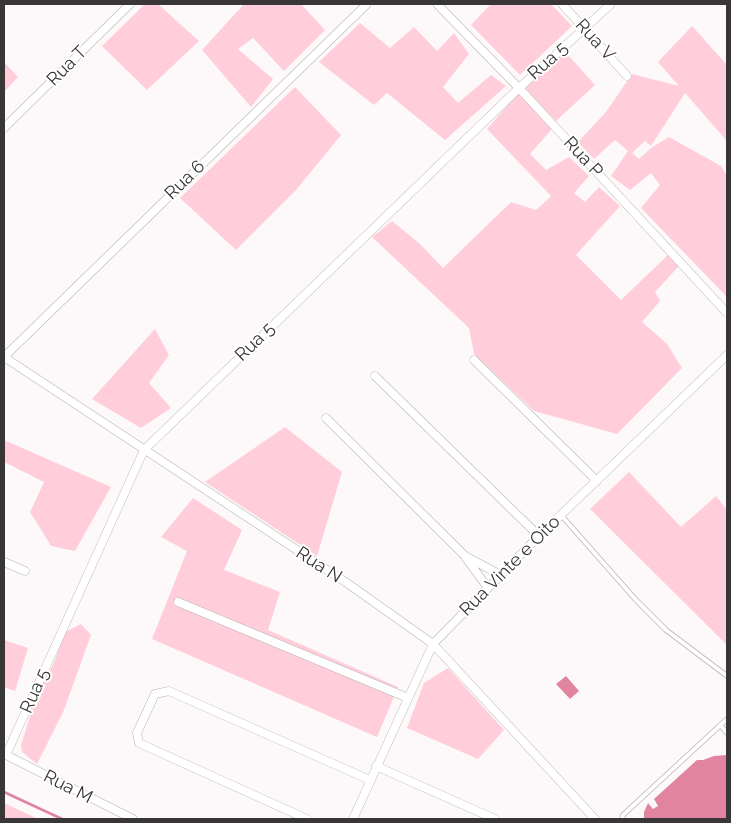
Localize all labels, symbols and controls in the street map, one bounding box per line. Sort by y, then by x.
street label: Rua V [571,15,619,65]
street label: Rua 5 [523,37,573,85]
street label: Rua T [43,42,91,90]
street label: Rua P [559,132,607,182]
street label: Rua 6 [160,156,210,204]
street label: Rua 5 [231,318,279,366]
street label: Rua Vinte e Oito [455,511,565,621]
street label: Rua N [292,542,346,588]
street label: Rua 5 [16,665,54,717]
street label: Rua M [40,765,96,809]

